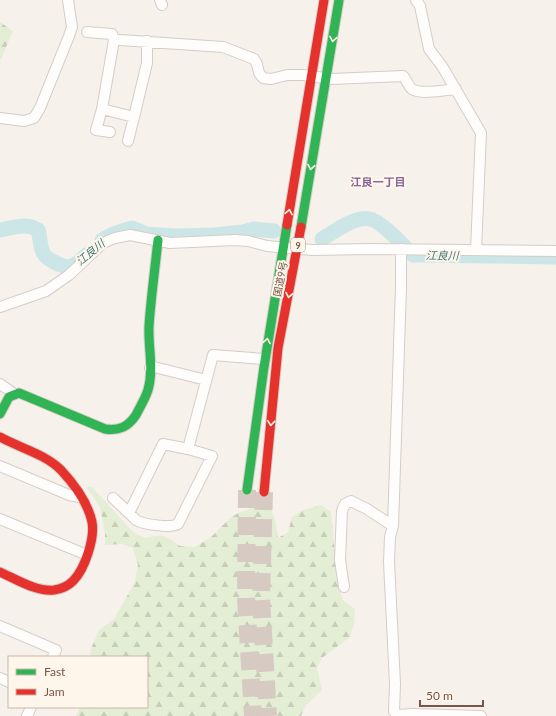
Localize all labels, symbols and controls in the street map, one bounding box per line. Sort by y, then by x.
one-way arrow [329,35,337,42]
one-way arrow [307,164,316,170]
district label: 江良一丁目 [351,175,406,188]
one-way arrow [284,209,293,216]
water label: 江良川 [73,236,108,267]
road number: 9 [291,238,305,252]
water label: 江良川 [425,248,460,262]
street label: 国道9号 [271,260,289,298]
one-way arrow [285,292,293,298]
one-way arrow [263,338,271,344]
one-way arrow [266,420,275,426]
legend [8,656,148,708]
text: Fast [44,664,66,679]
scale bar [420,682,483,708]
text: Jam [44,684,65,699]
text: 50 m [426,688,453,703]

